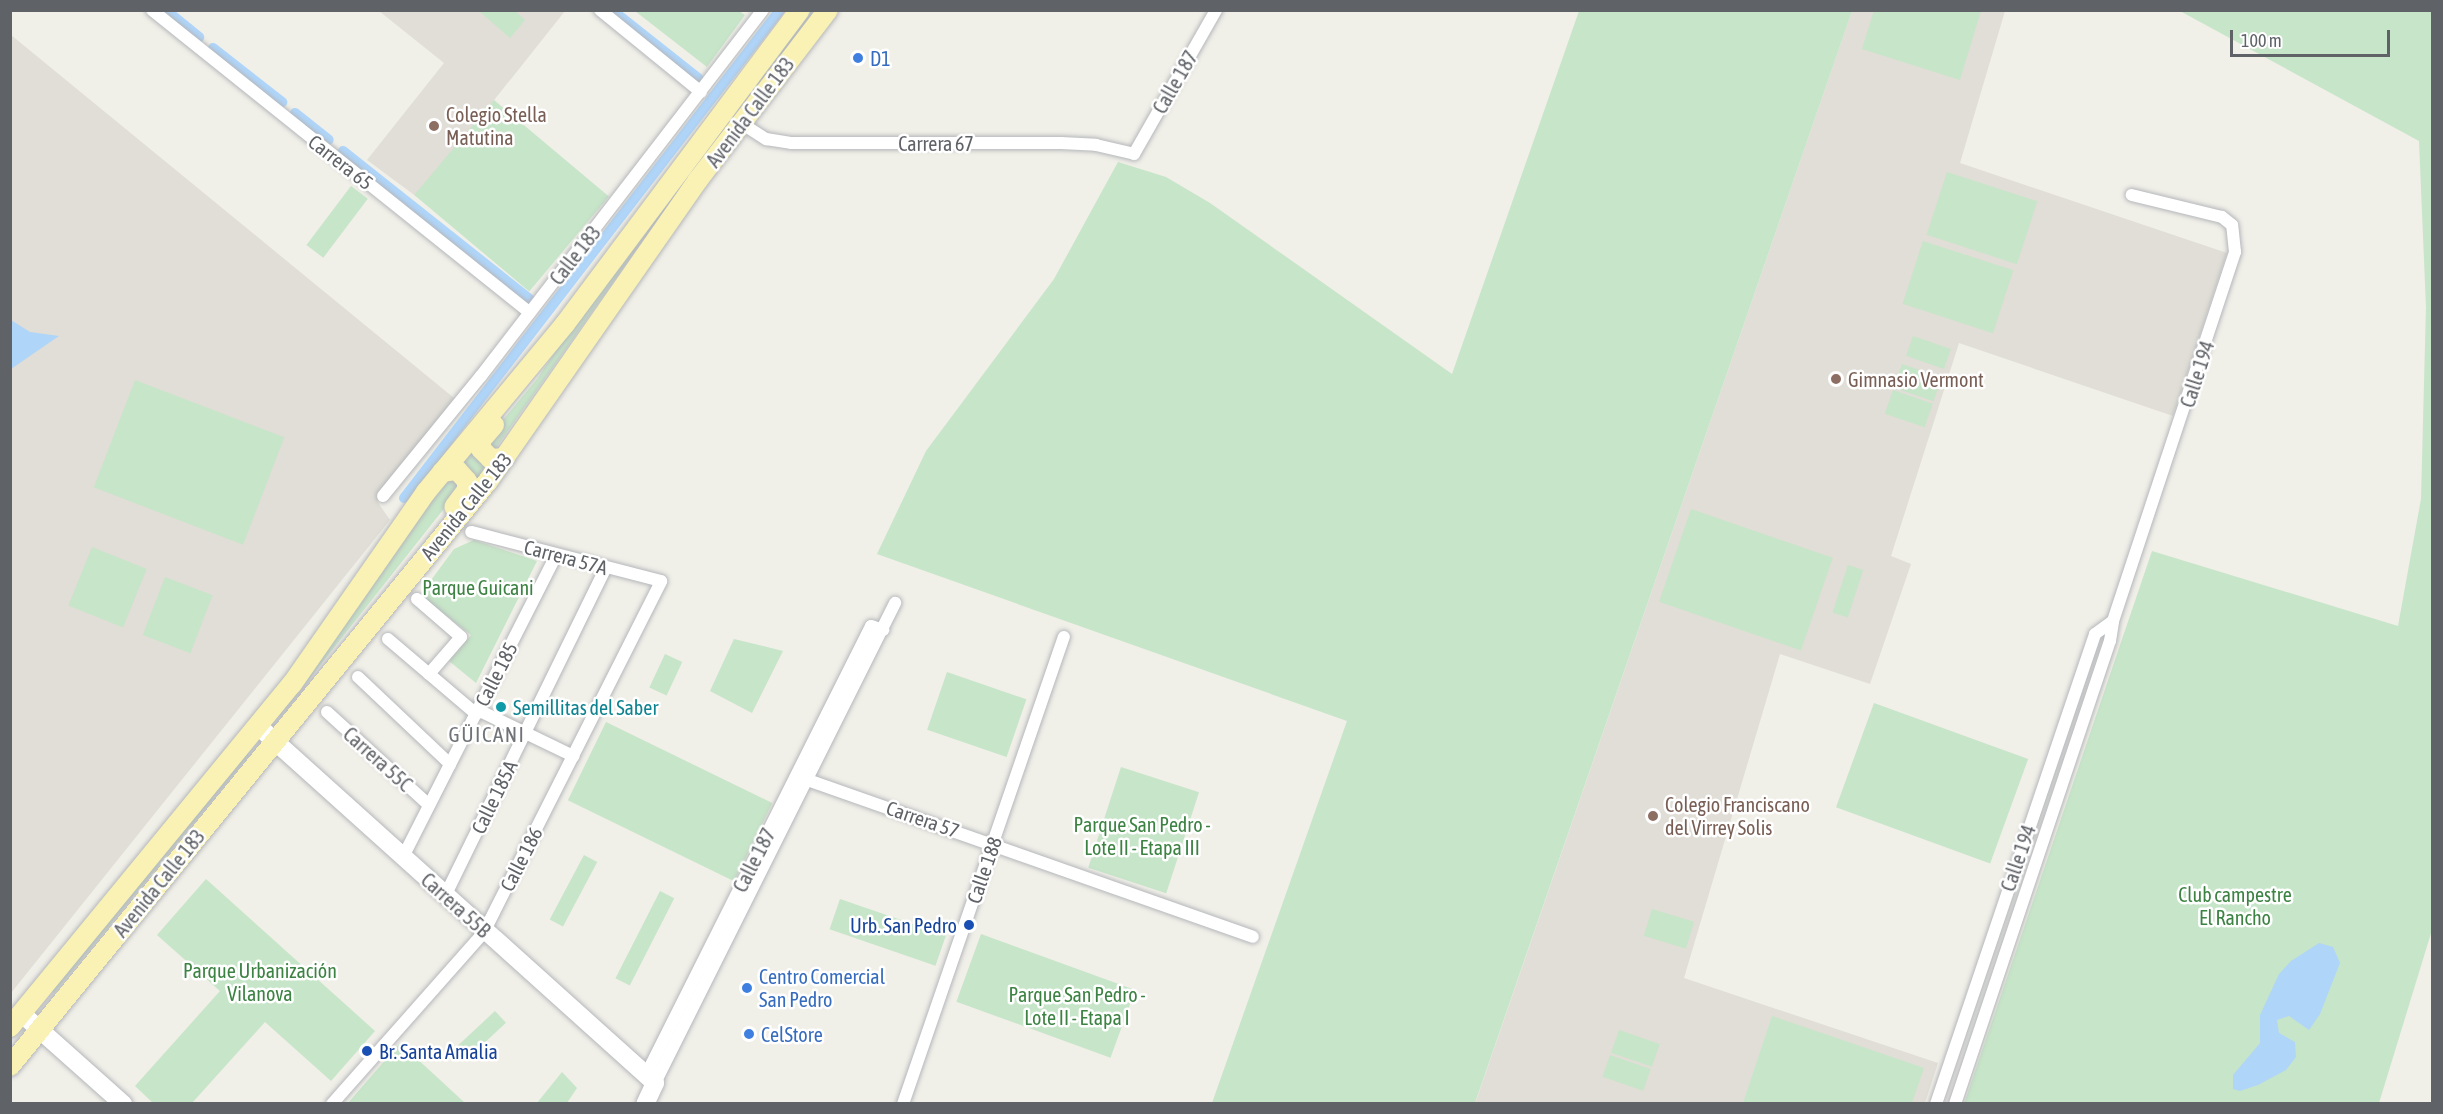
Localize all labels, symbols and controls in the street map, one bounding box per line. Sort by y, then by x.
scale bar [2233,18,2394,56]
text: 100 m [2241,30,2282,51]
place label: D1 [870,46,891,70]
street label: Calle 187 [1147,46,1203,118]
marker: D1 [851,51,865,65]
street label: Avenida Calle 183 [701,52,799,172]
place label: Colegio Stella Matutina [446,102,547,149]
marker: Colegio Stella Matutina [427,119,441,133]
street label: Carrera 65 [304,129,378,195]
street label: Carrera 67 [898,131,974,155]
street label: Calle 183 [544,221,606,289]
street label: Calle 194 [2175,338,2219,410]
place label: Gimnasio Vermont [1848,367,1984,391]
marker: Gimnasio Vermont [1829,372,1843,386]
street label: Avenida Calle 183 [415,447,517,565]
street label: Carrera 57A [522,534,610,580]
park label: Parque Guicani [422,575,534,599]
street label: Calle 185 [470,638,522,710]
place label: Semillitas del Saber [513,695,658,719]
marker: Semillitas del Saber [494,700,508,714]
district label: GÜICANI [449,721,525,747]
street label: Carrera 55C [339,722,417,796]
street label: Calle 185A [466,756,522,838]
place label: Colegio Franciscano del Virrey Solis [1665,792,1810,839]
street label: Carrera 57 [883,795,963,843]
marker: Colegio Franciscano del Virrey Solis [1646,809,1660,823]
park label: Parque San Pedro - Lote II - Etapa III [1074,812,1210,859]
street label: Calle 194 [1995,822,2041,894]
street label: Calle 186 [495,823,547,895]
street label: Avenida Calle 183 [108,824,210,942]
street label: Calle 187 [728,824,780,896]
street label: Calle 188 [961,834,1007,906]
street label: Carrera 55B [416,868,496,942]
park label: Club campestre El Rancho [2178,883,2292,930]
place label: Urb. San Pedro [850,913,957,937]
marker: Urb. San Pedro [962,918,976,932]
park label: Parque Urbanización Vilanova [183,958,337,1005]
place label: Centro Comercial San Pedro [759,964,885,1011]
marker: Centro Comercial San Pedro [740,981,754,995]
park label: Parque San Pedro - Lote II - Etapa I [1009,983,1145,1030]
place label: CelStore [761,1022,823,1046]
marker: CelStore [742,1027,756,1041]
place label: Br. Santa Amalia [379,1039,498,1063]
marker: Br. Santa Amalia [360,1044,374,1058]

